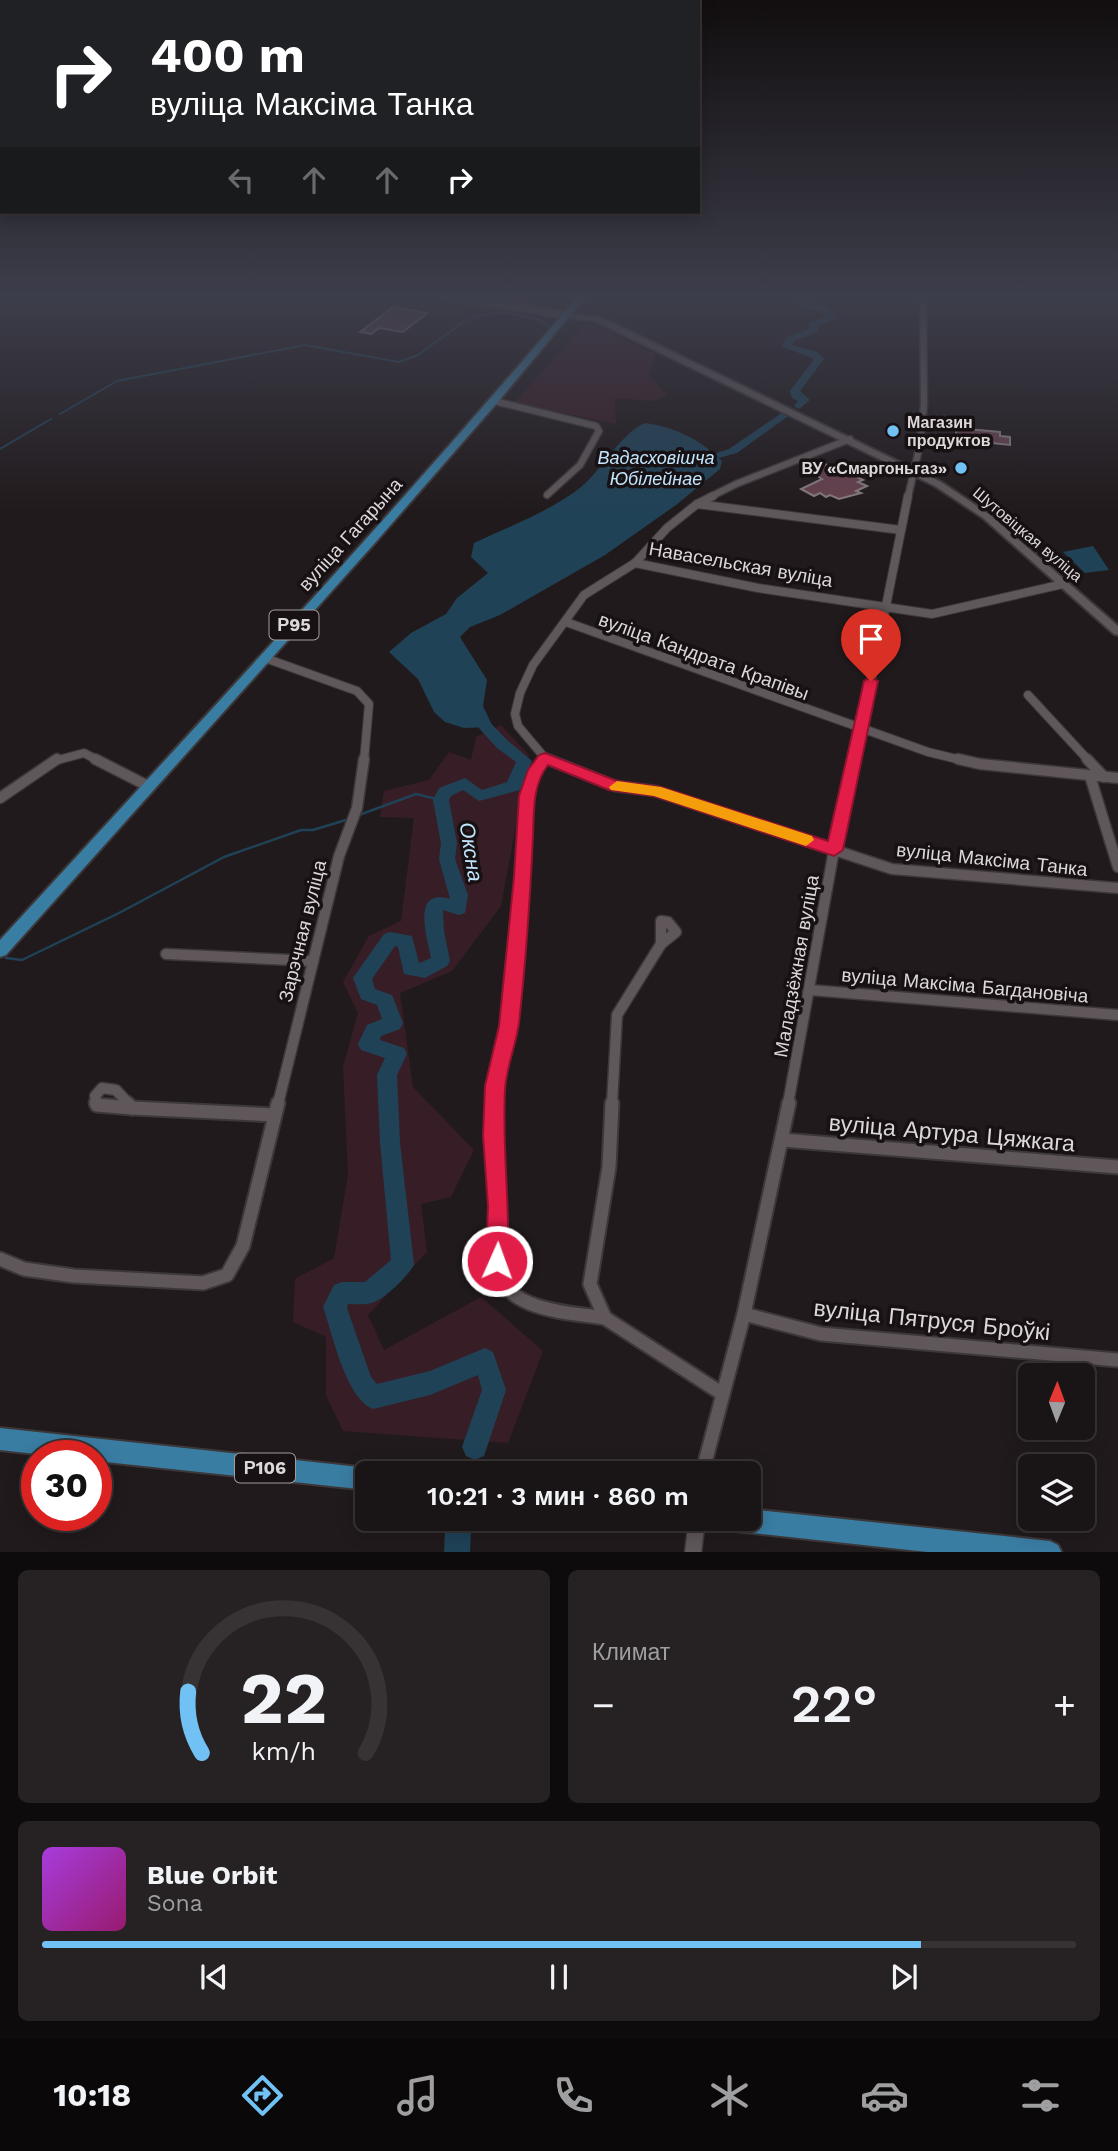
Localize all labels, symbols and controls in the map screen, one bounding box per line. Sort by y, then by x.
text: 400 m [150,26,305,84]
icon: right [35,28,126,119]
text: вуліца Максіма Танка [150,85,473,123]
icon: left [222,161,260,199]
icon: ahead [295,161,333,199]
icon: ahead [368,161,406,199]
icon: right [441,161,479,199]
place label: Магазин продуктов [907,413,991,450]
marker: Магазин продуктов [885,423,901,439]
water label: Вадасховішча Юбілейнае [597,447,715,489]
place label: ВУ «Смаргоньгаз» [802,459,947,478]
marker: ВУ «Смаргоньгаз» [953,460,969,476]
street label: вуліца Гагарына [294,473,407,596]
street label: Шутовіцкая вуліца [969,483,1086,586]
street label: Навасельская вуліца [647,537,835,592]
street label: вуліца Кандрата Крапівы [596,608,812,705]
pin [841,609,901,681]
road number: Р95 [270,610,318,640]
icon: arrive [852,620,890,658]
water label: Оксна [454,820,489,883]
street label: вуліца Максіма Танка [895,838,1089,881]
street label: Зарэчная вуліца [274,857,331,1005]
street label: Маладзёжная вуліца [769,873,824,1059]
street label: вуліца Максіма Багдановіча [841,963,1090,1008]
street label: вуліца Артура Цяжкага [828,1109,1076,1158]
position arrow [460,1224,534,1298]
street label: вуліца Пятруся Броўкі [812,1295,1051,1346]
north arrow [1018,1363,1096,1440]
map controls [1018,1363,1095,1531]
speed limit sign: 30 [21,1440,112,1531]
road number: Р106 [235,1454,295,1483]
button: layers [1018,1454,1095,1531]
text: 10:21 · 3 мин · 860 m [427,1481,689,1511]
text: Климат [592,1639,670,1666]
text: 22 [241,1655,327,1741]
text: 22° [791,1674,877,1735]
text: − [592,1683,615,1727]
text: + [1053,1683,1076,1727]
text: km/h [252,1736,316,1765]
text: Blue Orbit [147,1860,277,1890]
text: Sona [147,1890,203,1917]
icon: previous [195,1958,233,1996]
icon: pause [540,1958,578,1996]
icon: next [885,1958,923,1996]
icon: directions [238,2071,287,2120]
icon: music [393,2071,442,2120]
icon: phone [549,2071,598,2120]
icon: climate [705,2071,754,2120]
icon: car [860,2071,909,2120]
icon: filters [1016,2071,1065,2120]
text: 10:18 [53,2076,131,2114]

